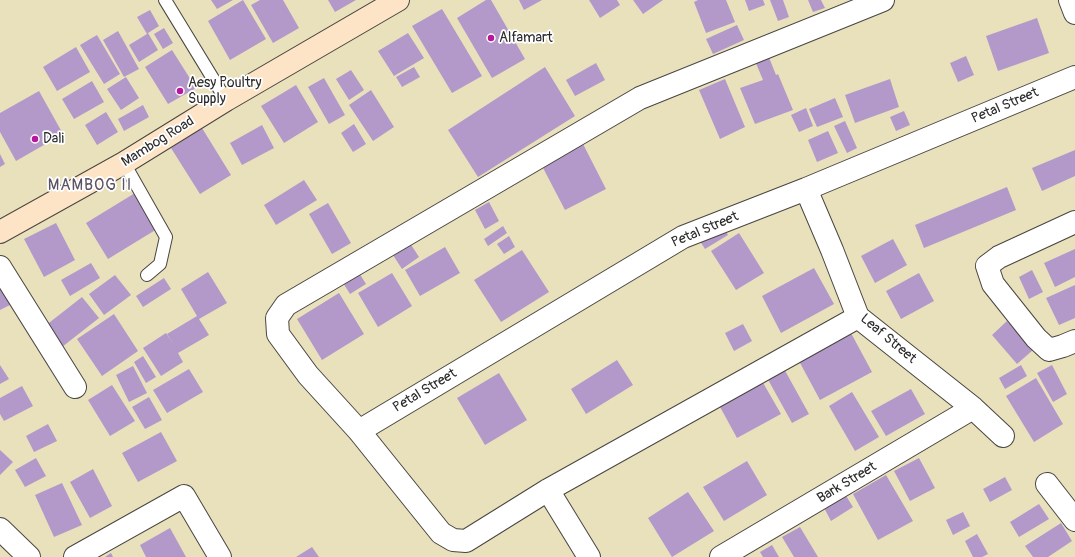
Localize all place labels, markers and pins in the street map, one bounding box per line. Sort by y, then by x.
place label: Alfamart [499,30,553,46]
marker: Alfamart [486,33,496,43]
place label: Aesy Poultry Supply [188,75,261,108]
marker: Aesy Poultry Supply [175,86,185,96]
place label: Dali [43,131,64,147]
marker: Dali [30,134,40,144]

